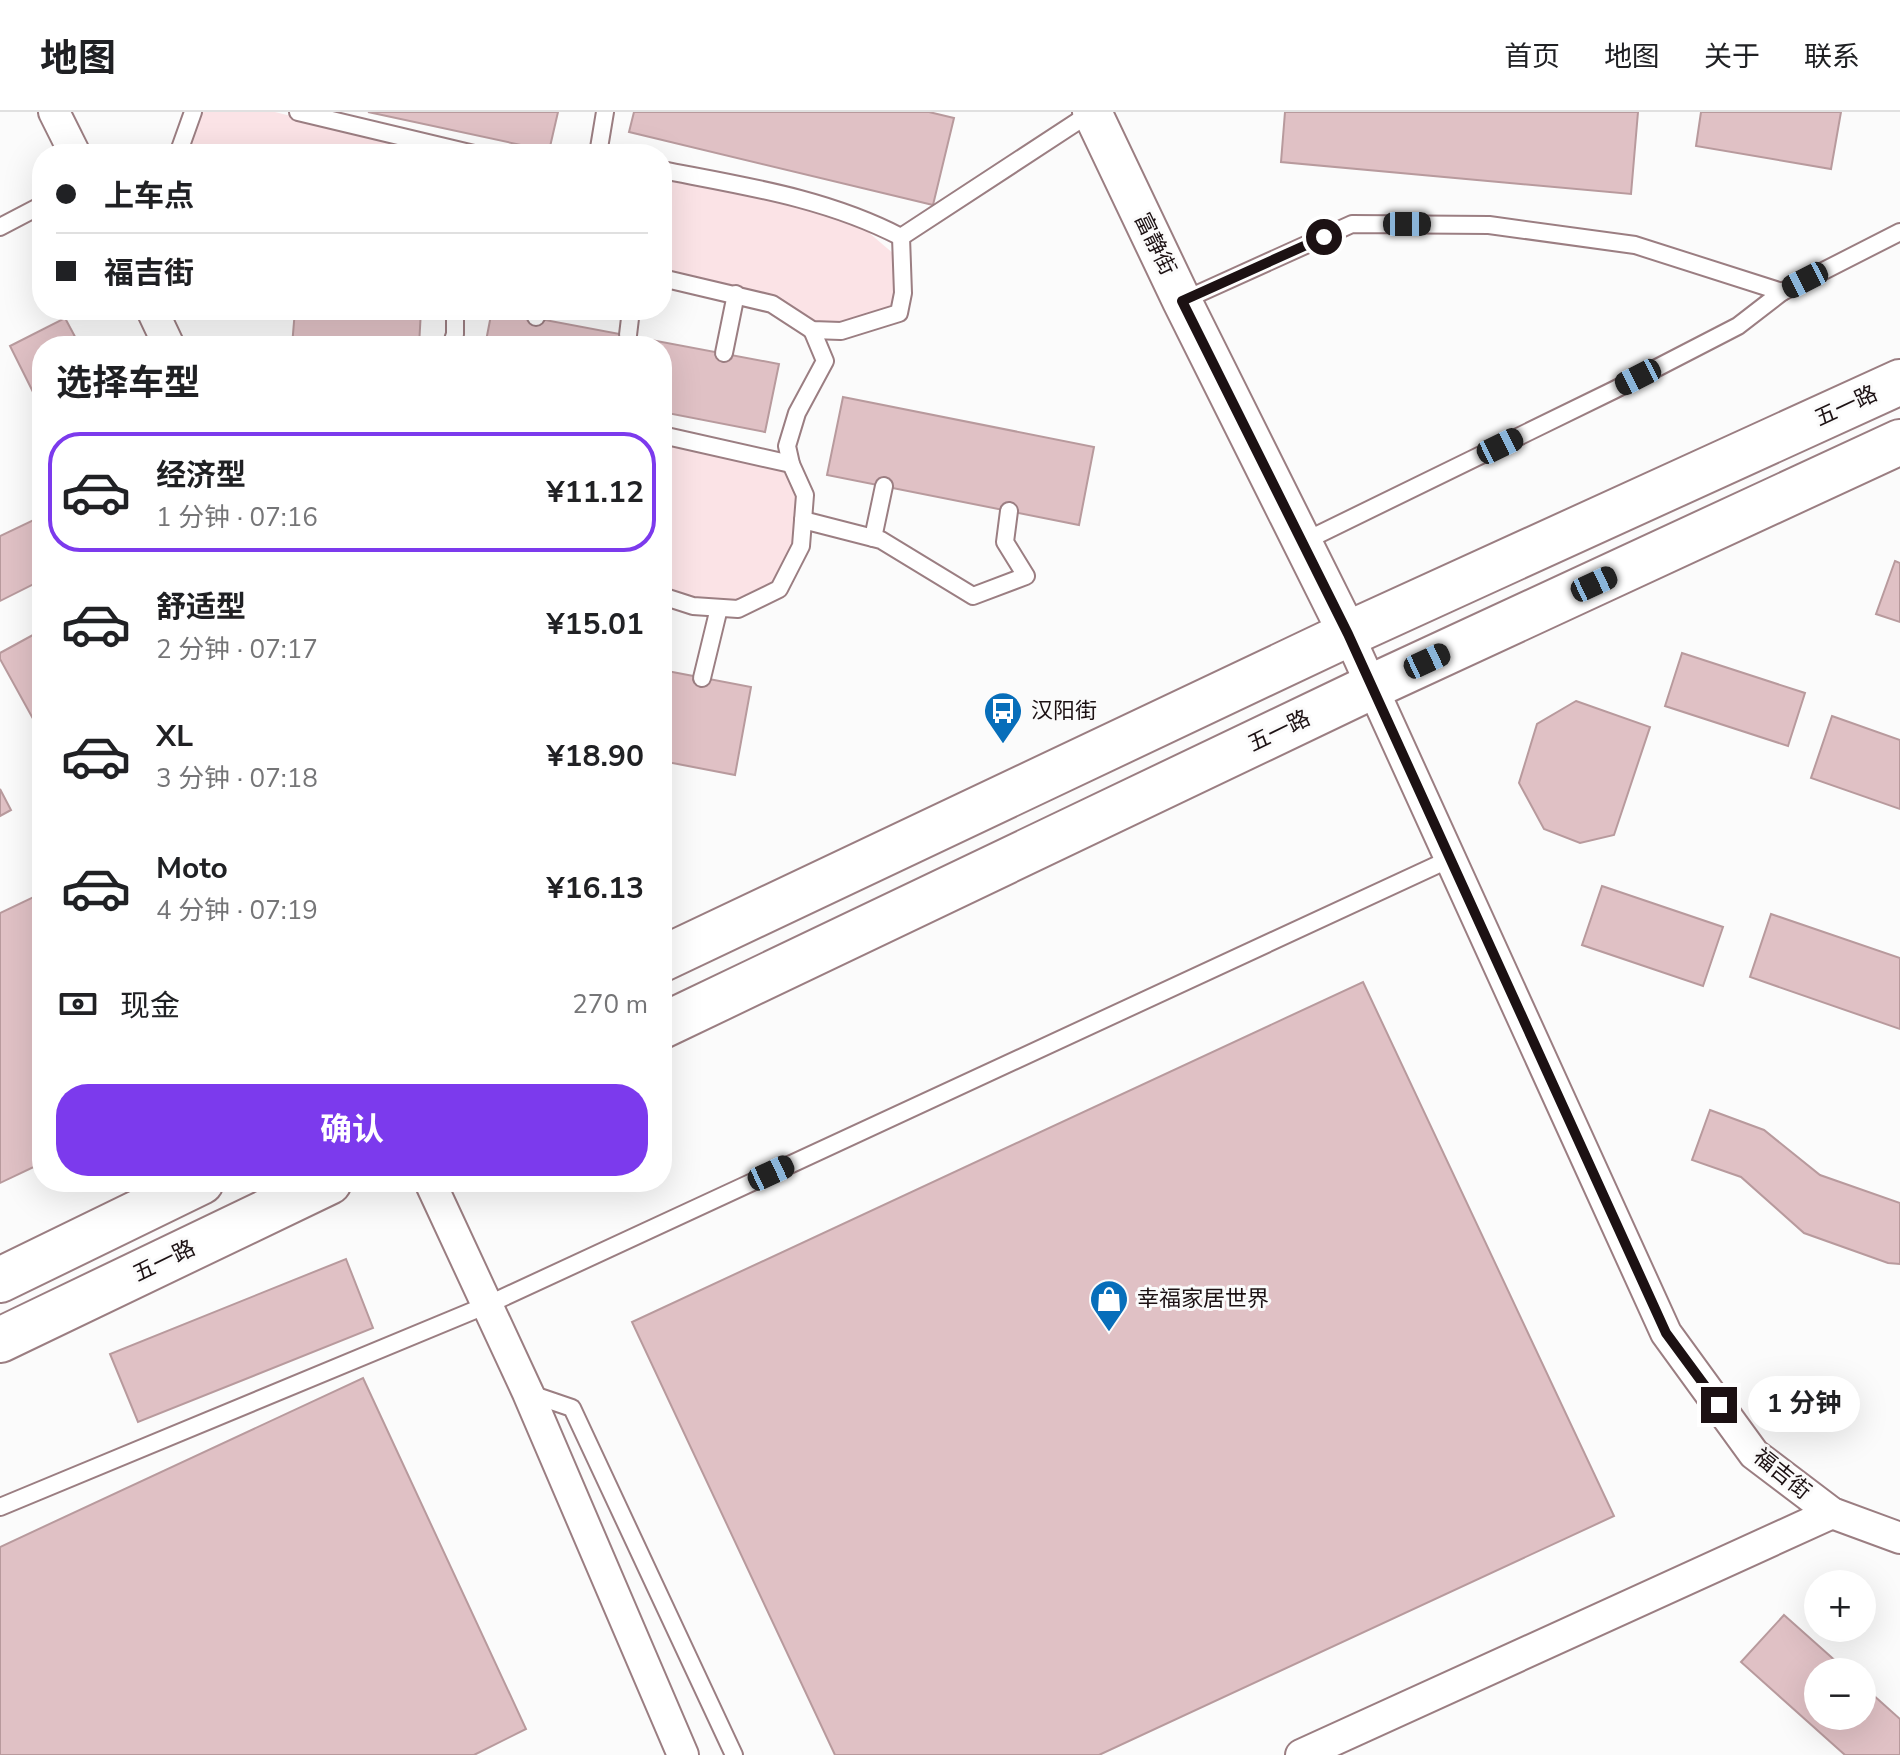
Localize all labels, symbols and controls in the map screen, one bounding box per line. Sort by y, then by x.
text: 地图 [40,33,116,84]
text: 首页 [1504,38,1560,76]
text: 地图 [1604,38,1660,76]
text: 关于 [1704,38,1760,76]
text: 联系 [1804,38,1860,76]
text: 上车点 [104,176,194,217]
street label: 富静街 [1127,208,1183,280]
car [1383,212,1431,236]
route start [1306,219,1342,255]
text: 福吉街 [104,253,194,294]
car [1778,258,1832,302]
car [1611,355,1665,399]
text: 选择车型 [56,359,200,408]
street label: 五一路 [1810,378,1882,434]
car [1473,425,1527,467]
text: 经济型 [156,455,246,496]
icon: car [60,456,132,528]
text: ¥11.12 [547,472,644,513]
text: 1 分钟 · 07:16 [156,500,318,535]
car [1567,563,1621,605]
text: 舒适型 [156,587,246,628]
icon: car [60,588,132,660]
text: ¥15.01 [547,604,644,645]
text: 2 分钟 · 07:17 [156,632,318,667]
car [1400,640,1454,682]
bus stop icon: 汉阳街 [982,690,1024,745]
place label: 汉阳街 [1031,696,1097,726]
street label: 五一路 [1243,703,1315,759]
text: XL [156,716,193,757]
icon: car [60,720,132,792]
text: ¥18.90 [547,736,644,777]
text: 3 分钟 · 07:18 [156,761,318,796]
text: Moto [156,848,228,889]
icon: car [60,852,132,924]
text: ¥16.13 [547,868,644,909]
text: 4 分钟 · 07:19 [156,893,318,928]
icon: cash [56,982,100,1026]
text: 现金 [120,986,180,1027]
text: 270 m [572,987,648,1022]
button: 确认 [56,1084,648,1176]
car [744,1152,798,1194]
street label: 五一路 [128,1233,200,1289]
shop icon: 幸福家居世界 [1088,1278,1130,1333]
place label: 幸福家居世界 [1137,1284,1269,1314]
callout: 1 分钟 [1747,1377,1859,1433]
text: 1 分钟 [1767,1386,1841,1421]
route end [1701,1387,1737,1423]
street label: 福吉街 [1747,1442,1817,1506]
map controls [1804,1570,1876,1730]
button: + [1804,1570,1876,1642]
button: − [1804,1658,1876,1730]

